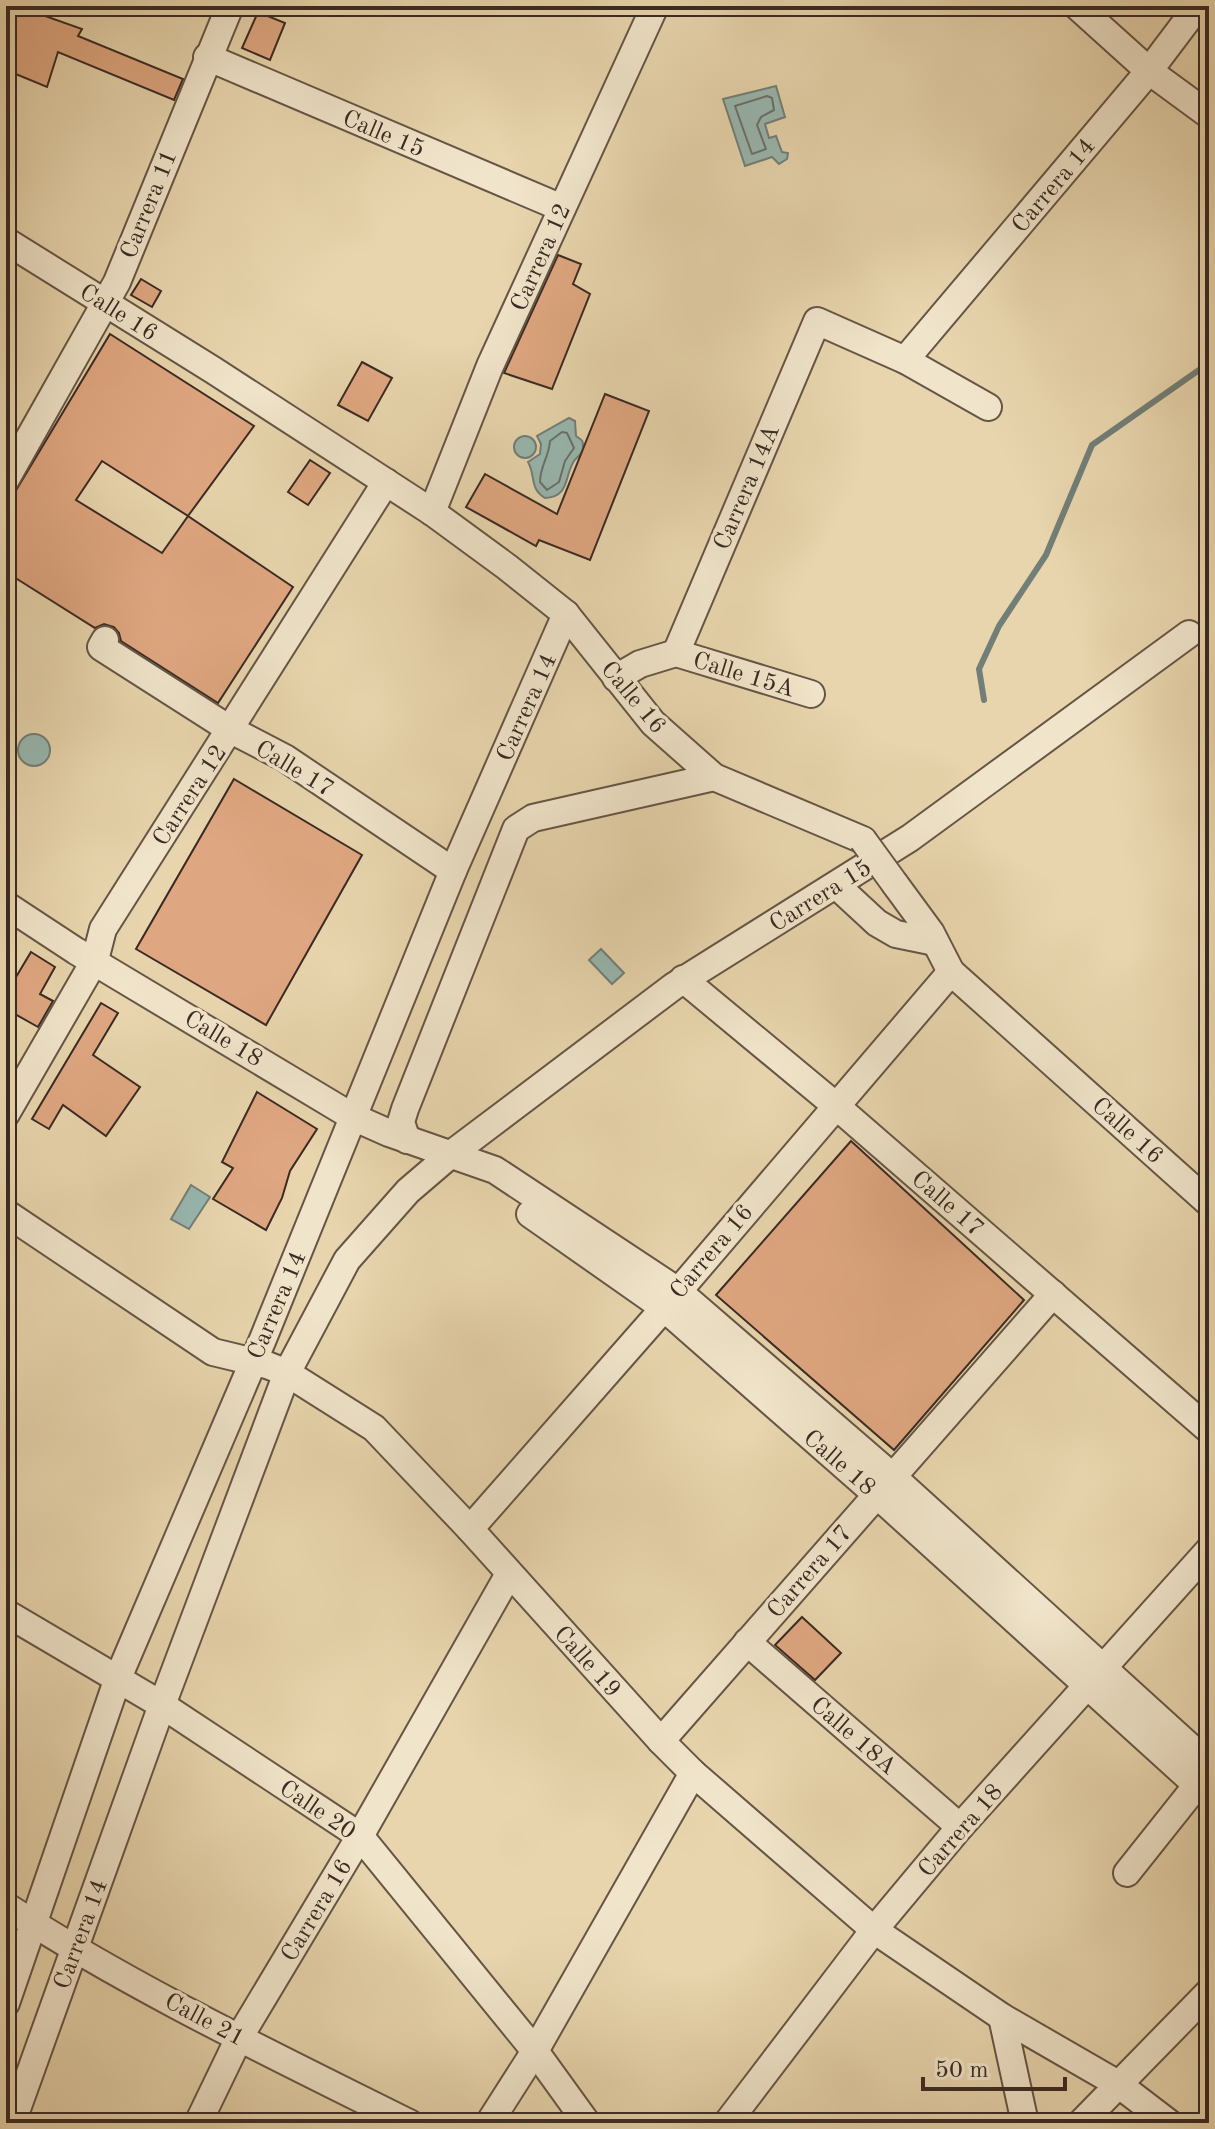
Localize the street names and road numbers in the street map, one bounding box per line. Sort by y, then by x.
street label: Calle 15 [339,107,428,163]
street label: Carrera 14 [1008,135,1101,238]
street label: Carrera 11 [117,147,183,263]
street label: Carrera 12 [507,200,576,315]
street label: Calle 16 [75,281,161,347]
street label: Carrera 14A [711,422,785,554]
street label: Calle 15A [690,649,797,703]
street label: Carrera 14 [493,650,562,765]
street label: Calle 16 [595,657,669,739]
street label: Calle 17 [251,737,337,802]
street label: Carrera 12 [149,741,232,851]
street label: Carrera 15 [766,856,876,937]
street label: Calle 18 [180,1007,266,1072]
street label: Calle 16 [1086,1094,1167,1169]
street label: Calle 17 [906,1167,987,1242]
street label: Carrera 16 [666,1201,759,1304]
street label: Carrera 14 [244,1248,311,1363]
street label: Calle 18 [798,1426,879,1501]
street label: Carrera 17 [764,1521,857,1624]
street label: Calle 19 [549,1622,624,1703]
street label: Calle 18A [805,1693,900,1780]
street label: Calle 20 [274,1777,359,1845]
street label: Carrera 18 [915,1780,1008,1883]
street label: Carrera 16 [278,1856,358,1966]
street label: Carrera 14 [51,1877,113,1993]
street label: Calle 21 [160,1990,248,2052]

